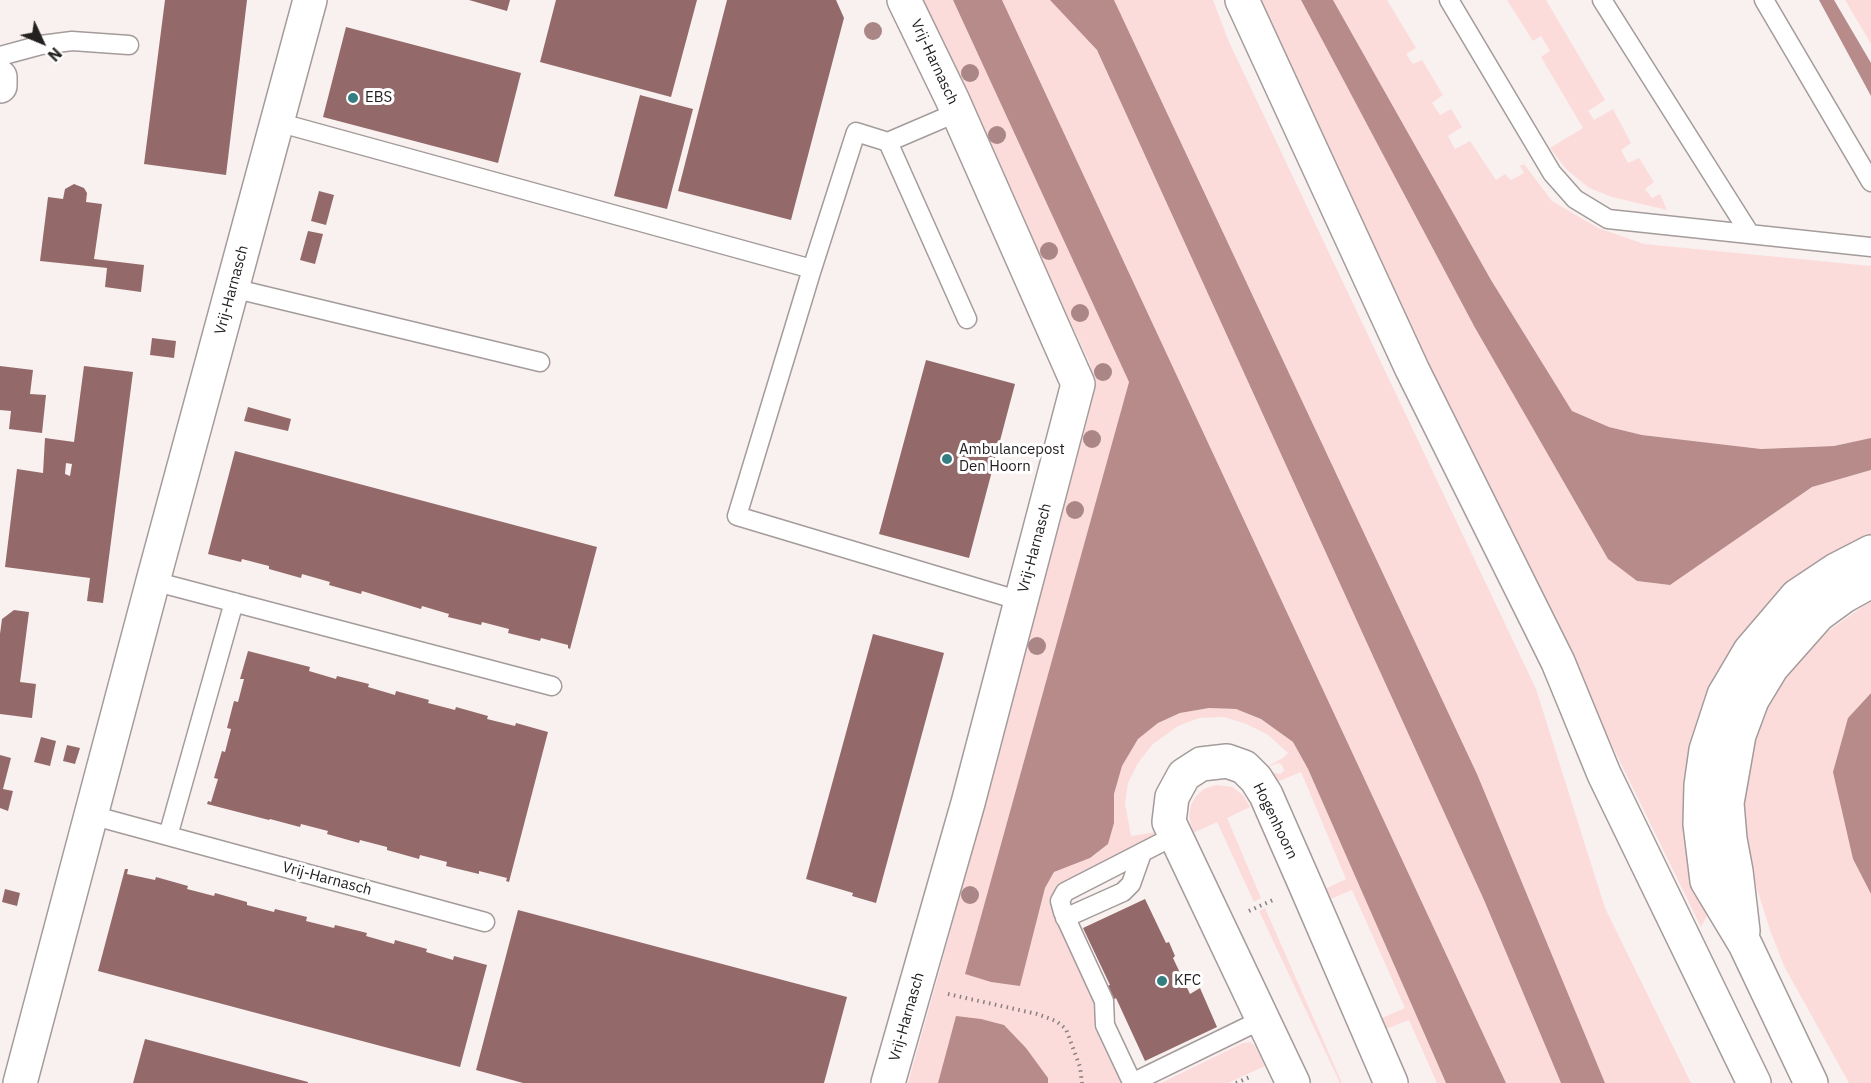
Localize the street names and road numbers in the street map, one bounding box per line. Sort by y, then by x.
street label: Vrij-Harnasch [906,17,962,107]
street label: Vrij-Harnasch [211,243,253,337]
street label: Vrij-Harnasch [1014,501,1056,595]
street label: Hogenhoorn [1249,780,1301,862]
street label: Vrij-Harnasch [280,858,374,900]
street label: Vrij-Harnasch [886,970,928,1064]

